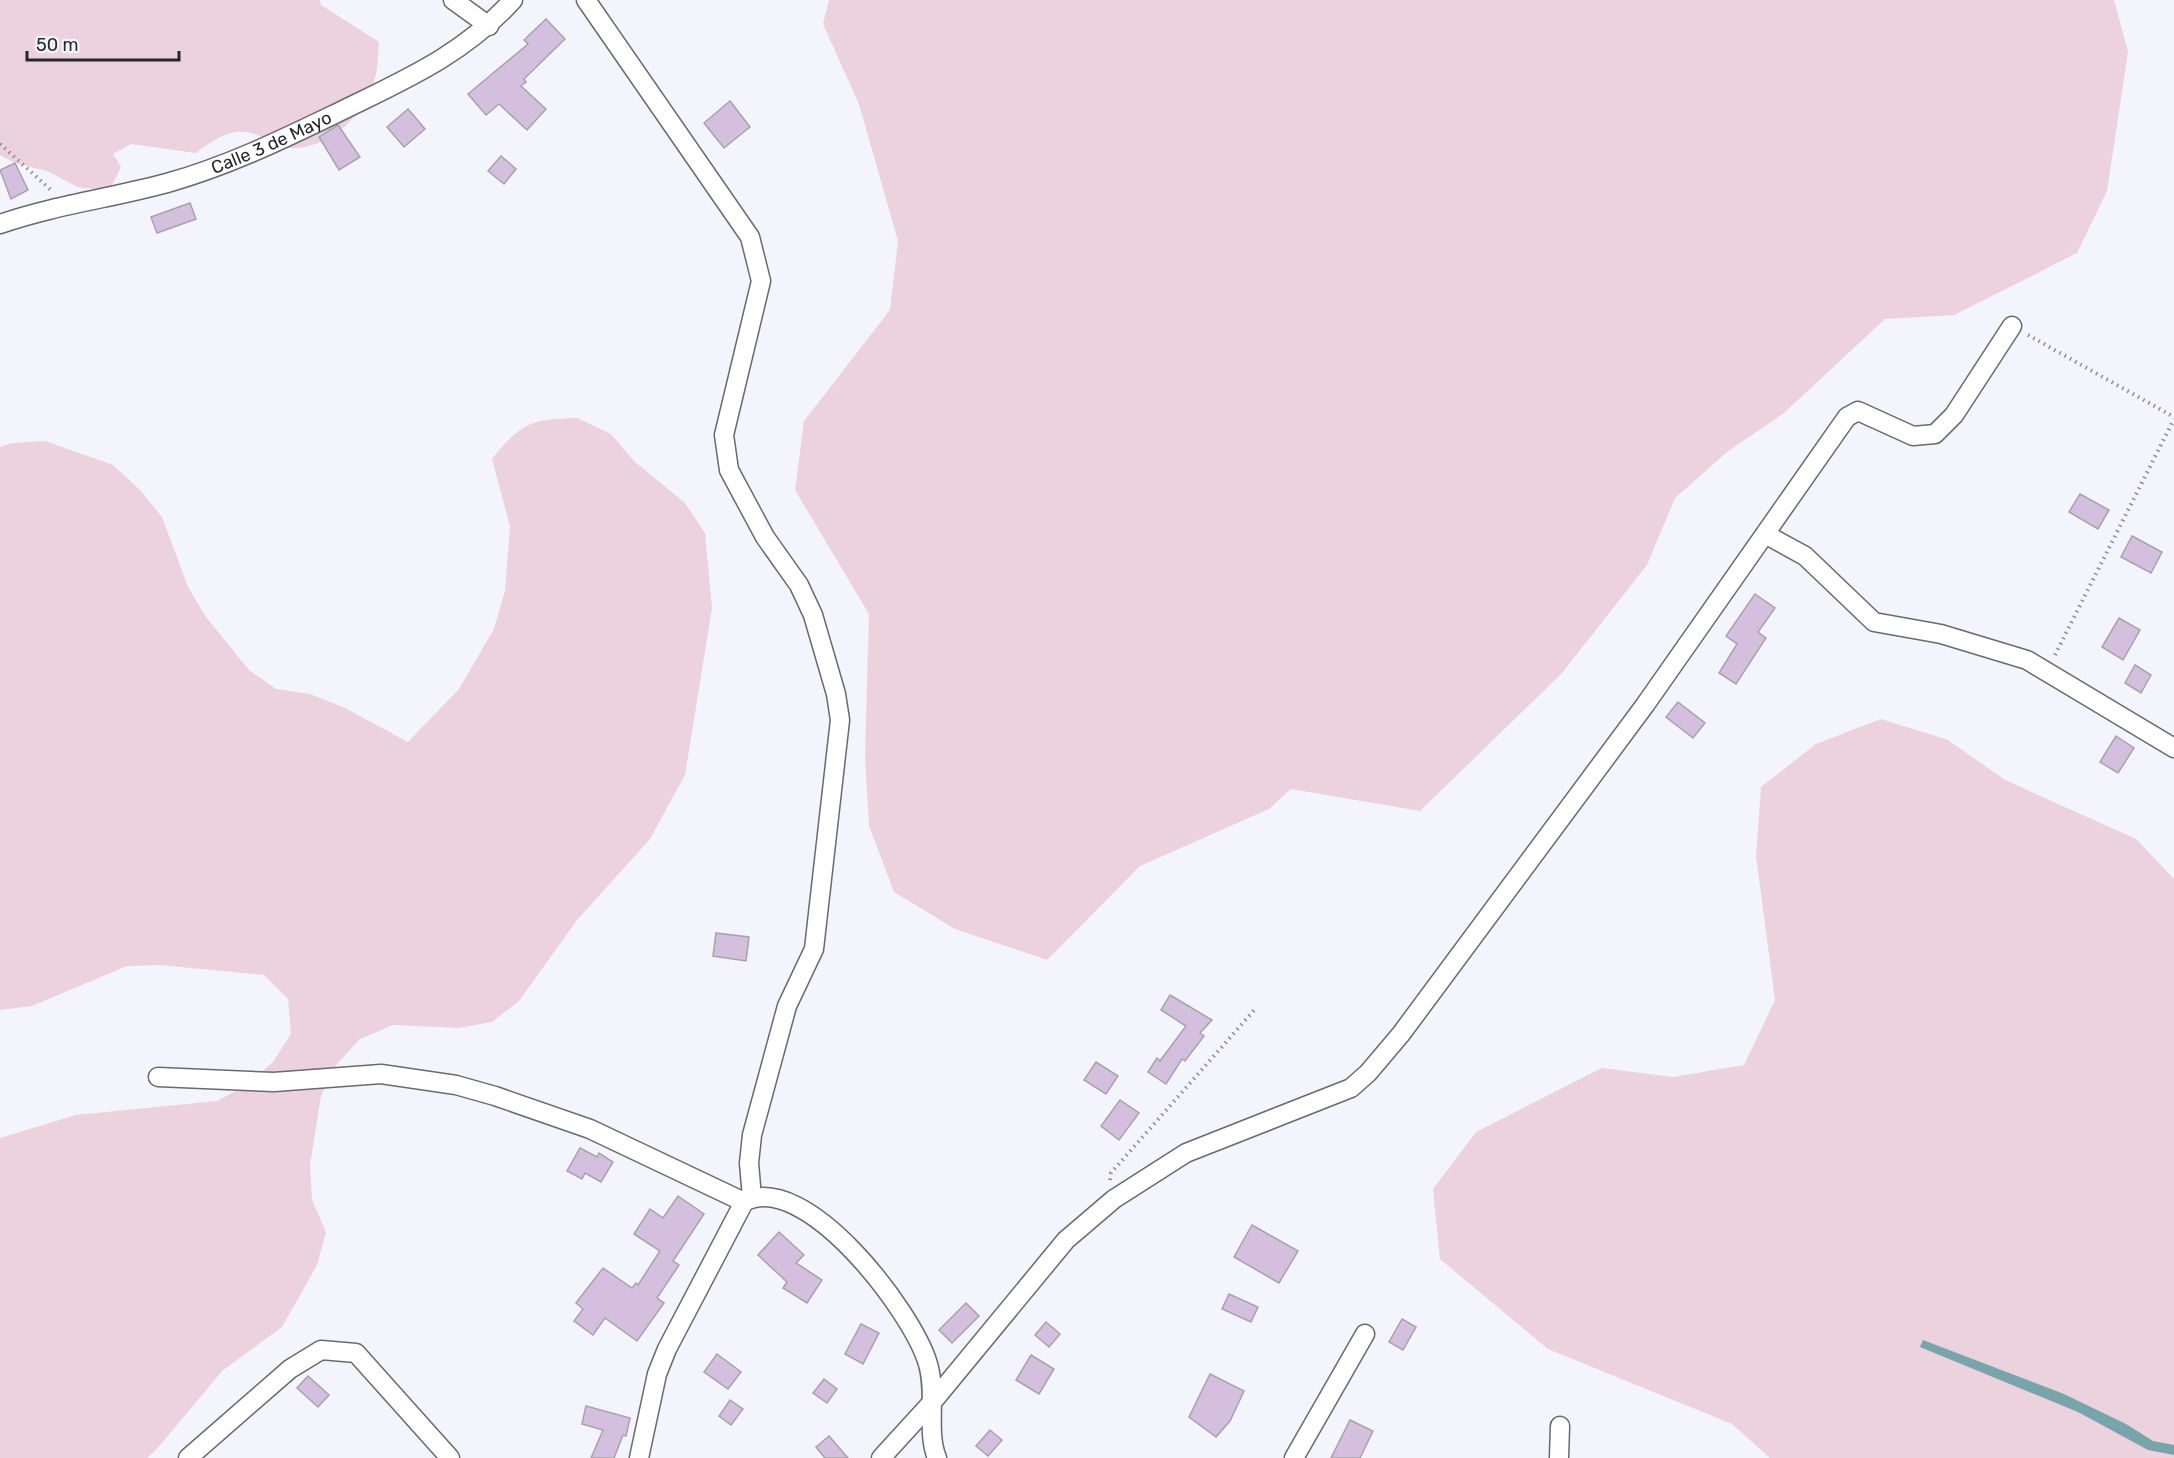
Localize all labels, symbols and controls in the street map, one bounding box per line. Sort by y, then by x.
scale bar [27,24,178,62]
text: 50 m [36,34,79,56]
street label: Calle 3 de Mayo [208,106,335,179]

